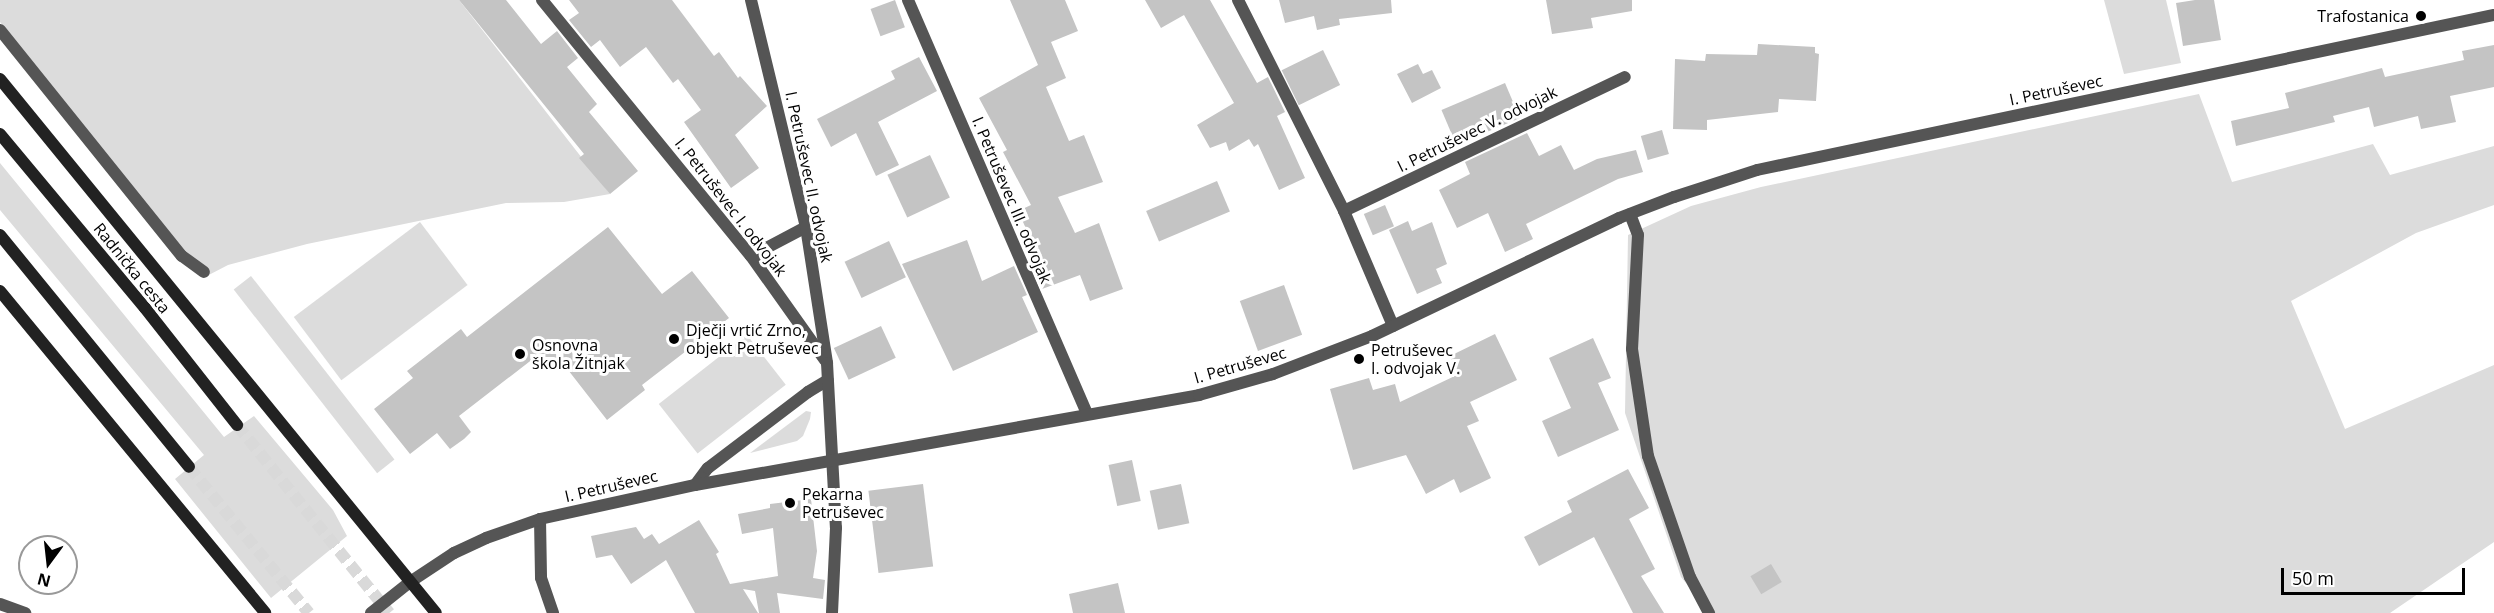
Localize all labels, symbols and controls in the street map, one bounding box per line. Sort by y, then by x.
place label: Trafostanica [2317,6,2409,26]
marker: Trafostanica [2414,9,2428,23]
street label: I. Petruševec [2008,71,2104,109]
street label: I. Petruševec V. odvojak [1394,82,1560,176]
street label: I. Petruševec II. odvojak [781,90,837,264]
street label: I. Petruševec III. odvojak [968,114,1056,286]
street label: I. Petruševec I. odvojak [671,134,791,280]
street label: Radnička cesta [90,219,174,317]
place label: Dječji vrtić Zrno, objekt Petruševec [686,320,819,358]
marker: Dječji vrtić Zrno, objekt Petruševec [667,332,681,346]
place label: Osnovna škola Žitnjak [532,335,625,373]
place label: Petruševec I. odvojak V. [1371,340,1460,378]
street label: I. Petruševec [1192,343,1288,387]
marker: Osnovna škola Žitnjak [513,347,527,361]
marker: Petruševec I. odvojak V. [1352,352,1366,366]
street label: I. Petruševec [563,466,659,506]
place label: Pekarna Petruševec [802,484,884,522]
marker: Pekarna Petruševec [783,496,797,510]
north arrow [18,535,78,595]
scale bar [2284,556,2468,594]
text: 50 m [2292,566,2334,590]
text: N [35,568,53,593]

